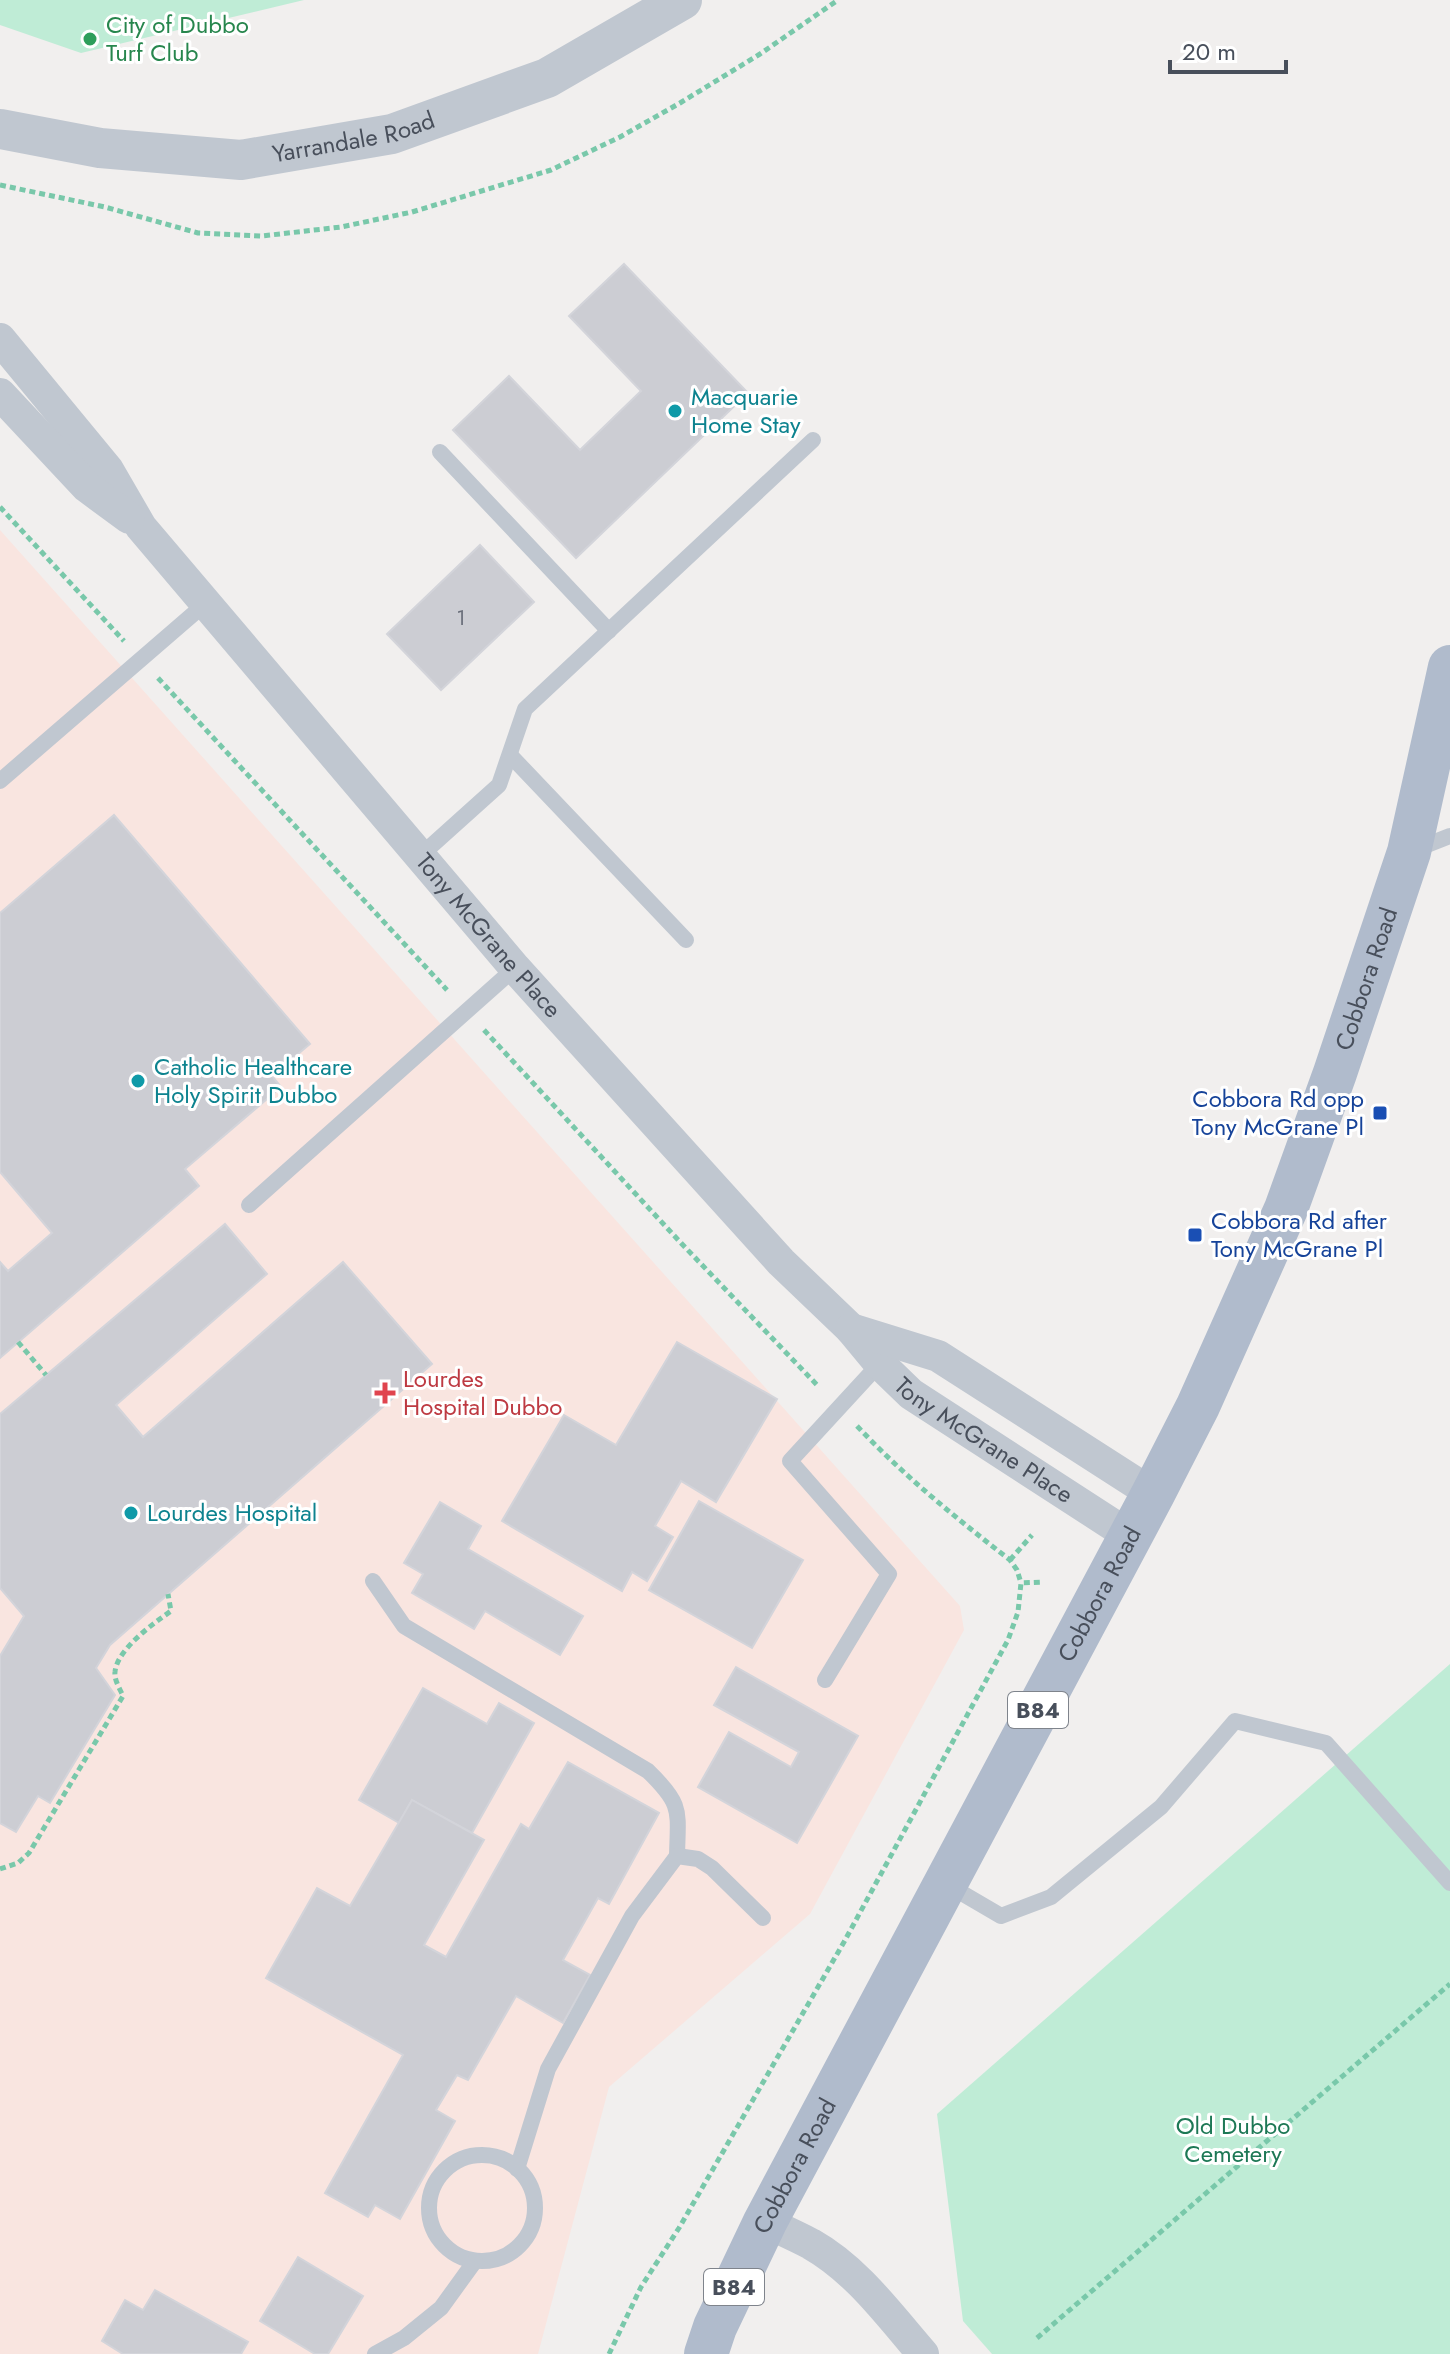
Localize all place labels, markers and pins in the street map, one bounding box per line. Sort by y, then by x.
place label: City of Dubbo Turf Club [106,7,249,70]
marker: City of Dubbo Turf Club [81,30,99,48]
place label: Macquarie Home Stay [691,379,801,442]
marker: Macquarie Home Stay [666,402,684,420]
place label: Catholic Healthcare Holy Spirit Dubbo [154,1049,352,1112]
marker: Catholic Healthcare Holy Spirit Dubbo [129,1072,147,1090]
place label: Cobbora Rd opp Tony McGrane Pl [1192,1081,1364,1144]
marker: Cobbora Rd opp Tony McGrane Pl [1371,1104,1389,1122]
place label: Cobbora Rd after Tony McGrane Pl [1211,1203,1388,1266]
marker: Cobbora Rd after Tony McGrane Pl [1186,1226,1204,1244]
place label: Lourdes Hospital Dubbo [403,1361,562,1424]
marker: Lourdes Hospital Dubbo [374,1382,396,1404]
place label: Lourdes Hospital [147,1495,317,1530]
marker: Lourdes Hospital [122,1504,140,1522]

